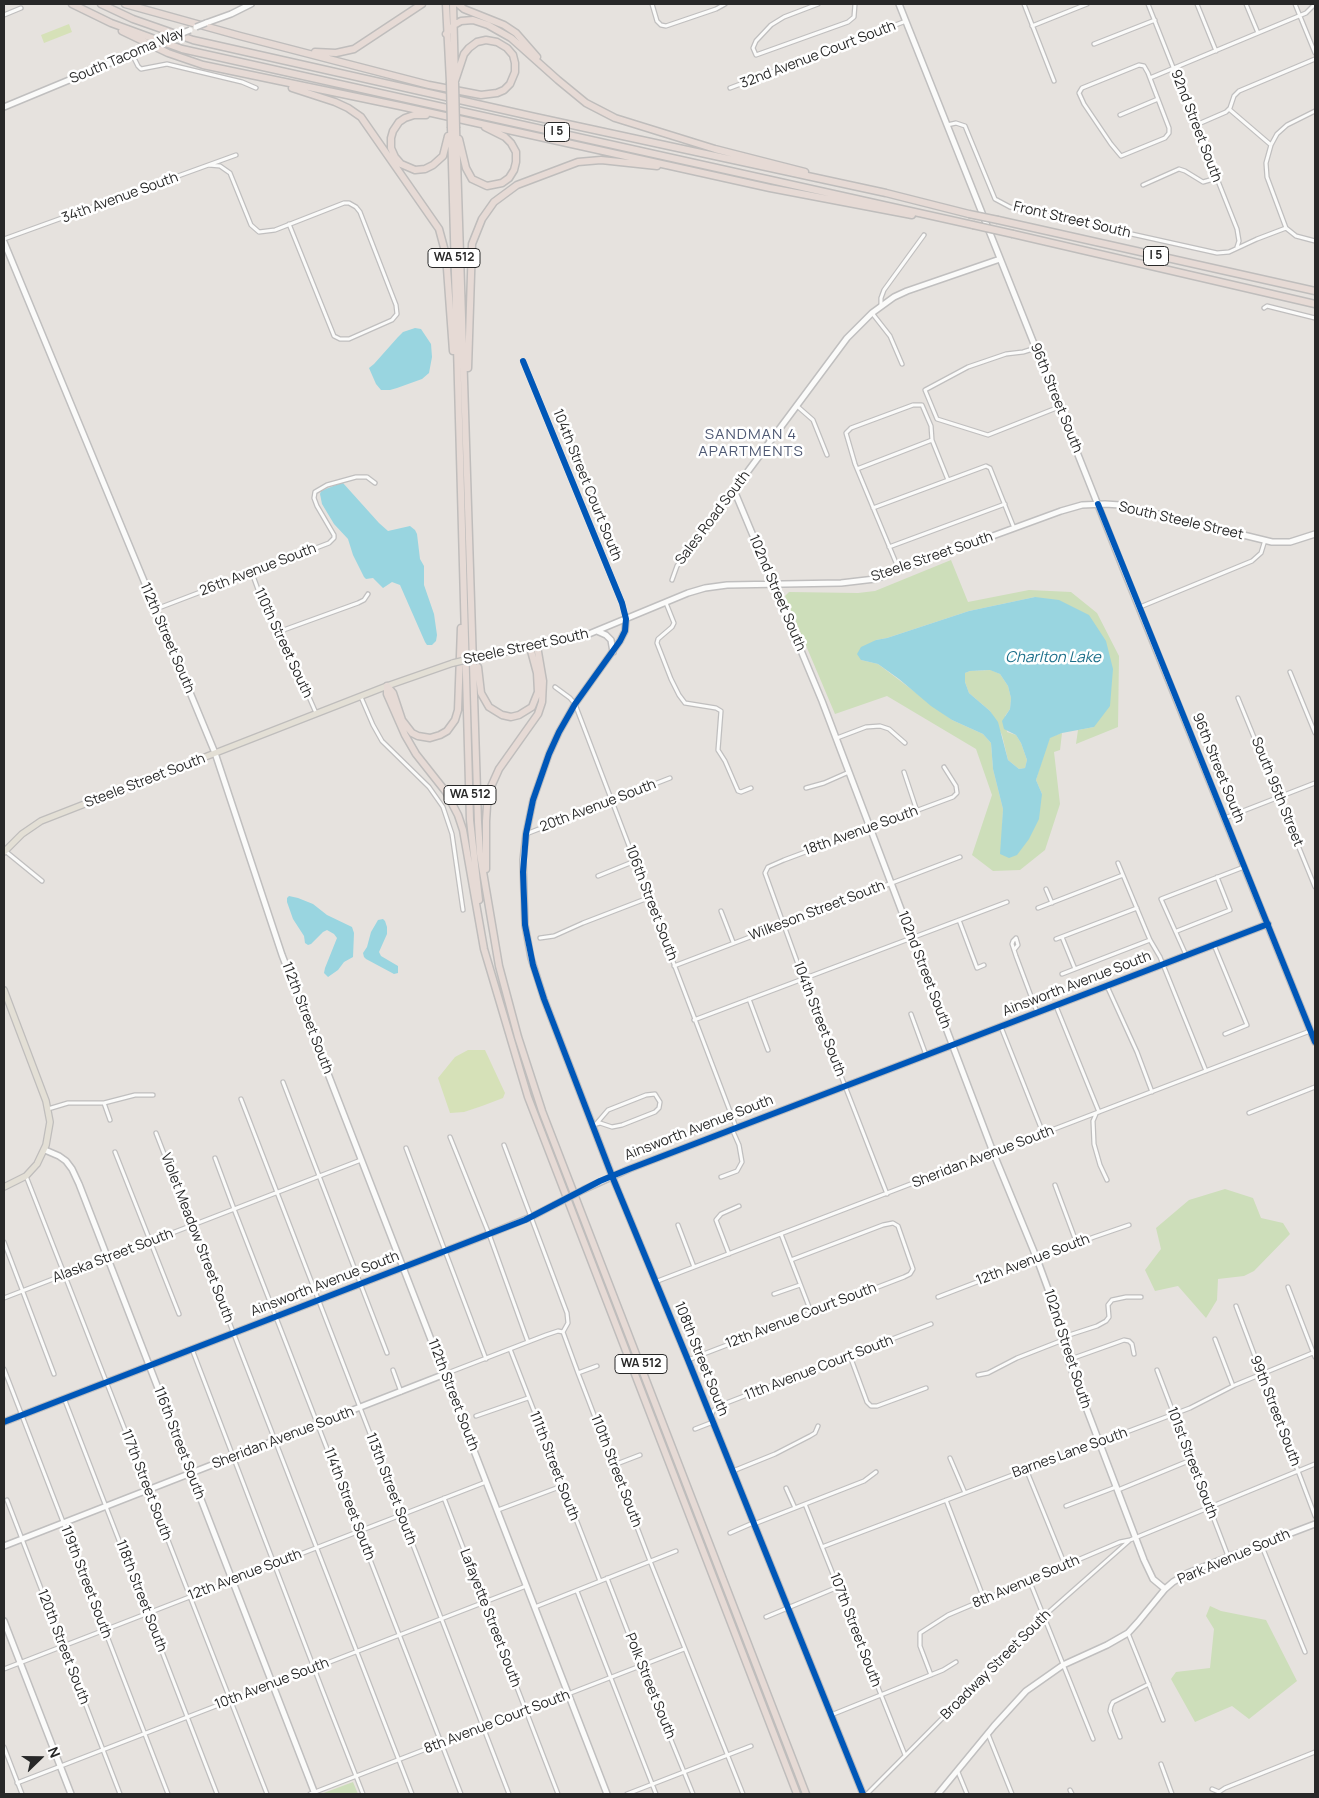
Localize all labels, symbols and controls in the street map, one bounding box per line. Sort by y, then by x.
street label: 32nd Avenue Court South [738,18,898,92]
street label: South Tacoma Way [67,24,187,88]
street label: 92nd Street South [1167,67,1225,185]
road number: I 5 [544,122,570,142]
street label: 34th Avenue South [60,169,180,227]
street label: Front Street South [1012,198,1132,242]
road number: I 5 [1144,247,1168,266]
road number: WA 512 [428,248,480,268]
street label: 96th Street South [1026,341,1086,455]
street label: 104th Street Court South [549,407,625,563]
district label: SANDMAN 4 APARTMENTS [697,426,805,461]
street label: Sales Road South [672,468,754,568]
street label: South Steele Street [1117,498,1245,544]
street label: Steele Street South [869,528,995,586]
street label: 102nd Street South [745,532,809,654]
street label: 26th Avenue South [197,540,319,600]
street label: 112th Street South [136,580,198,696]
street label: 110th Street South [250,585,316,701]
street label: Steele Street South [462,626,590,668]
water label: Charlton Lake [1005,649,1101,667]
street label: 96th Street South [1188,711,1248,825]
street label: South 95th Street [1247,735,1307,849]
street label: Steele Street South [82,750,208,812]
street label: 20th Avenue South [538,776,658,836]
road number: WA 512 [444,786,496,804]
street label: 18th Avenue South [802,803,920,859]
street label: 106th Street South [621,843,681,963]
street label: Wilkeson Street South [747,877,887,945]
street label: 102nd Street South [894,909,954,1031]
street label: Ainsworth Avenue South [1000,948,1154,1020]
street label: 104th Street South [789,959,849,1079]
street label: 112th Street South [278,960,336,1076]
street label: Ainsworth Avenue South [622,1092,776,1164]
street label: Sheridan Avenue South [910,1122,1056,1192]
street label: Violet Meadow Street South [157,1151,237,1325]
street label: Alaska Street South [50,1225,176,1287]
street label: 12th Avenue South [974,1231,1092,1289]
street label: Ainsworth Avenue South [248,1248,402,1320]
street label: 12th Avenue Court South [723,1279,879,1353]
street label: 102nd Street South [1040,1287,1094,1411]
street label: 108th Street South [670,1299,732,1419]
street label: 11th Avenue Court South [742,1332,896,1404]
street label: 112th Street South [424,1337,482,1453]
street label: 99th Street South [1246,1353,1304,1469]
road number: WA 512 [615,1355,667,1374]
street label: 116th Street South [150,1384,208,1502]
street label: Sheridan Avenue South [210,1403,356,1473]
street label: 101st Street South [1163,1405,1221,1521]
street label: 111th Street South [525,1409,583,1523]
street label: 110th Street South [587,1412,645,1530]
street label: Barnes Lane South [1010,1424,1130,1482]
street label: 117th Street South [117,1427,175,1543]
street label: 113th Street South [362,1431,420,1547]
street label: 114th Street South [320,1445,378,1563]
street label: 119th Street South [57,1523,115,1641]
street label: Park Avenue South [1175,1526,1293,1588]
street label: 118th Street South [112,1538,170,1654]
street label: 12th Avenue South [186,1546,304,1604]
street label: Lafayette Street South [456,1546,524,1690]
street label: 8th Avenue South [970,1552,1082,1612]
street label: 107th Street South [826,1571,884,1689]
street label: 120th Street South [33,1587,93,1707]
street label: Broadway Street South [937,1606,1055,1724]
street label: Polk Street South [621,1631,679,1741]
street label: 10th Avenue South [213,1655,331,1713]
street label: 8th Avenue Court South [422,1686,572,1758]
north arrow [15,1733,65,1783]
text: N [44,1744,65,1760]

